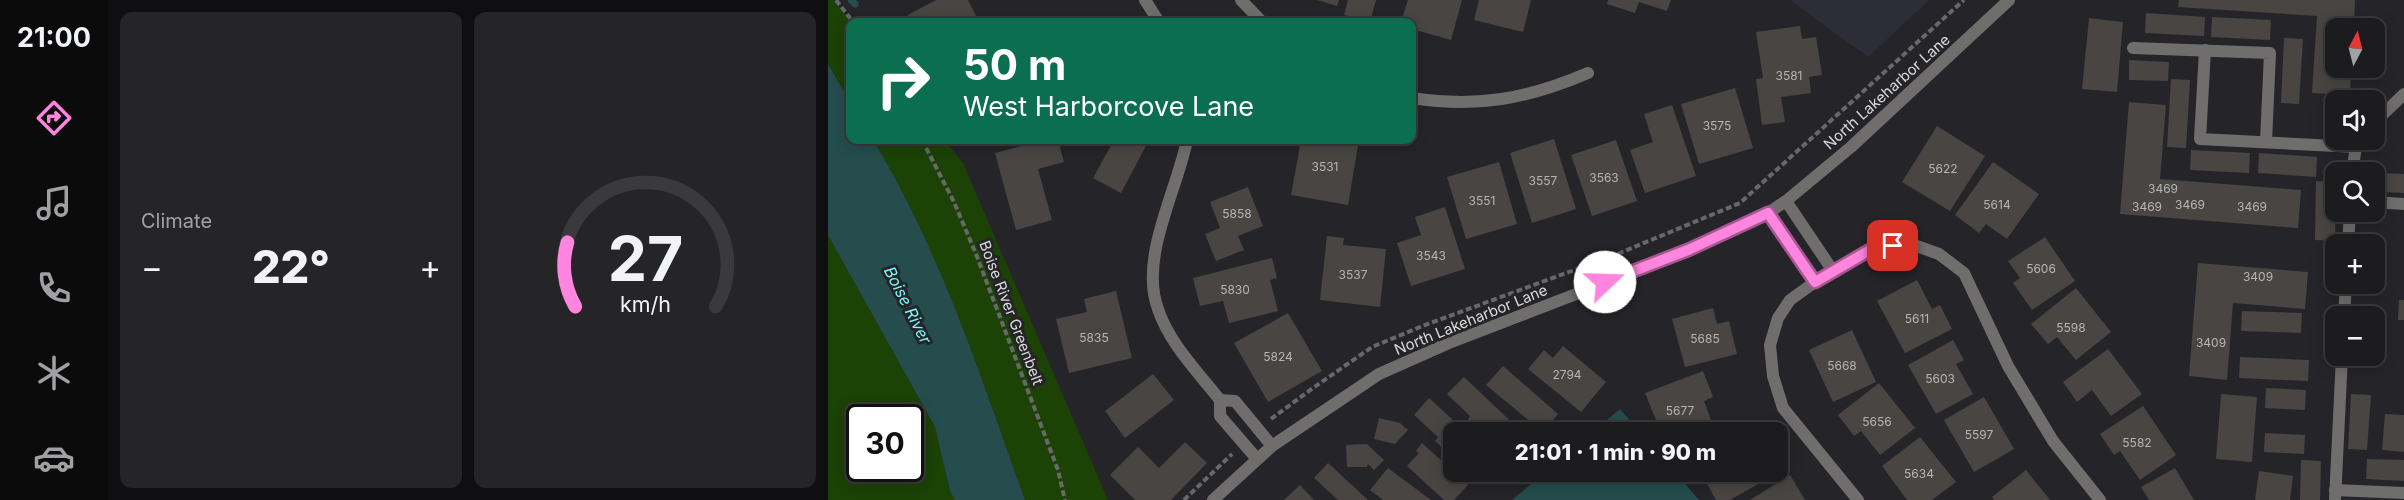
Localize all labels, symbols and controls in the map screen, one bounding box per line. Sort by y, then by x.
north arrow [2325,18,2385,78]
map controls [2325,18,2385,366]
text: 21:00 [17,21,91,54]
street label: North Lakeharbor Lane [1820,30,1954,153]
text: 50 m [963,39,1066,90]
icon: right [864,42,942,120]
house number: 3581 [1775,68,1803,83]
text: West Harborcove Lane [963,90,1254,123]
button: sound [2325,90,2385,150]
icon: directions [33,97,75,139]
house number: 3575 [1703,118,1731,133]
house number: 3531 [1312,159,1339,174]
house number: 5622 [1928,161,1958,176]
button: search [2325,162,2385,222]
house number: 3563 [1589,170,1619,185]
house number: 3557 [1529,173,1558,188]
house number: 3469 [2148,181,2178,196]
icon: music [33,182,75,224]
house number: 3551 [1469,193,1495,208]
house number: 5614 [1983,197,2011,212]
house number: 3469 [2175,197,2205,212]
house number: 3469 [2132,199,2162,214]
house number: 3469 [2237,199,2267,214]
house number: 5858 [1222,206,1252,221]
text: Climate [141,209,212,233]
pin [1867,220,1918,271]
text: 27 [607,221,683,296]
icon: arrive [1876,229,1909,262]
button: + [2325,234,2385,294]
street label: Boise River Greenbelt [975,238,1048,388]
text: 22° [252,239,330,294]
text: − [141,247,163,287]
text: + [419,247,441,287]
house number: 3543 [1416,248,1446,263]
position arrow [1573,250,1637,314]
house number: 5606 [2026,261,2056,276]
water label: Boise River [880,263,936,348]
icon: phone [33,267,75,309]
house number: 3537 [1339,267,1368,282]
house number: 3409 [2243,269,2273,284]
street label: North Lakeharbor Lane [1391,280,1550,359]
house number: 5830 [1220,282,1250,297]
text: km/h [620,291,670,317]
button: − [2325,306,2385,366]
house number: 5611 [1905,311,1929,326]
house number: 5598 [2056,320,2086,335]
house number: 5835 [1079,330,1109,345]
house number: 5685 [1690,331,1720,346]
house number: 3409 [2196,335,2226,350]
house number: 5824 [1263,349,1293,364]
icon: climate [33,352,75,394]
house number: 5668 [1827,358,1857,373]
house number: 2794 [1552,367,1582,382]
house number: 5603 [1925,371,1955,386]
house number: 5677 [1666,403,1694,418]
speed limit sign: 30 [846,404,924,482]
house number: 5656 [1862,414,1892,429]
house number: 5597 [1965,427,1994,442]
house number: 5582 [2122,435,2152,450]
icon: car [33,437,75,479]
text: 21:01 · 1 min · 90 m [1515,439,1716,465]
house number: 5634 [1904,466,1934,481]

